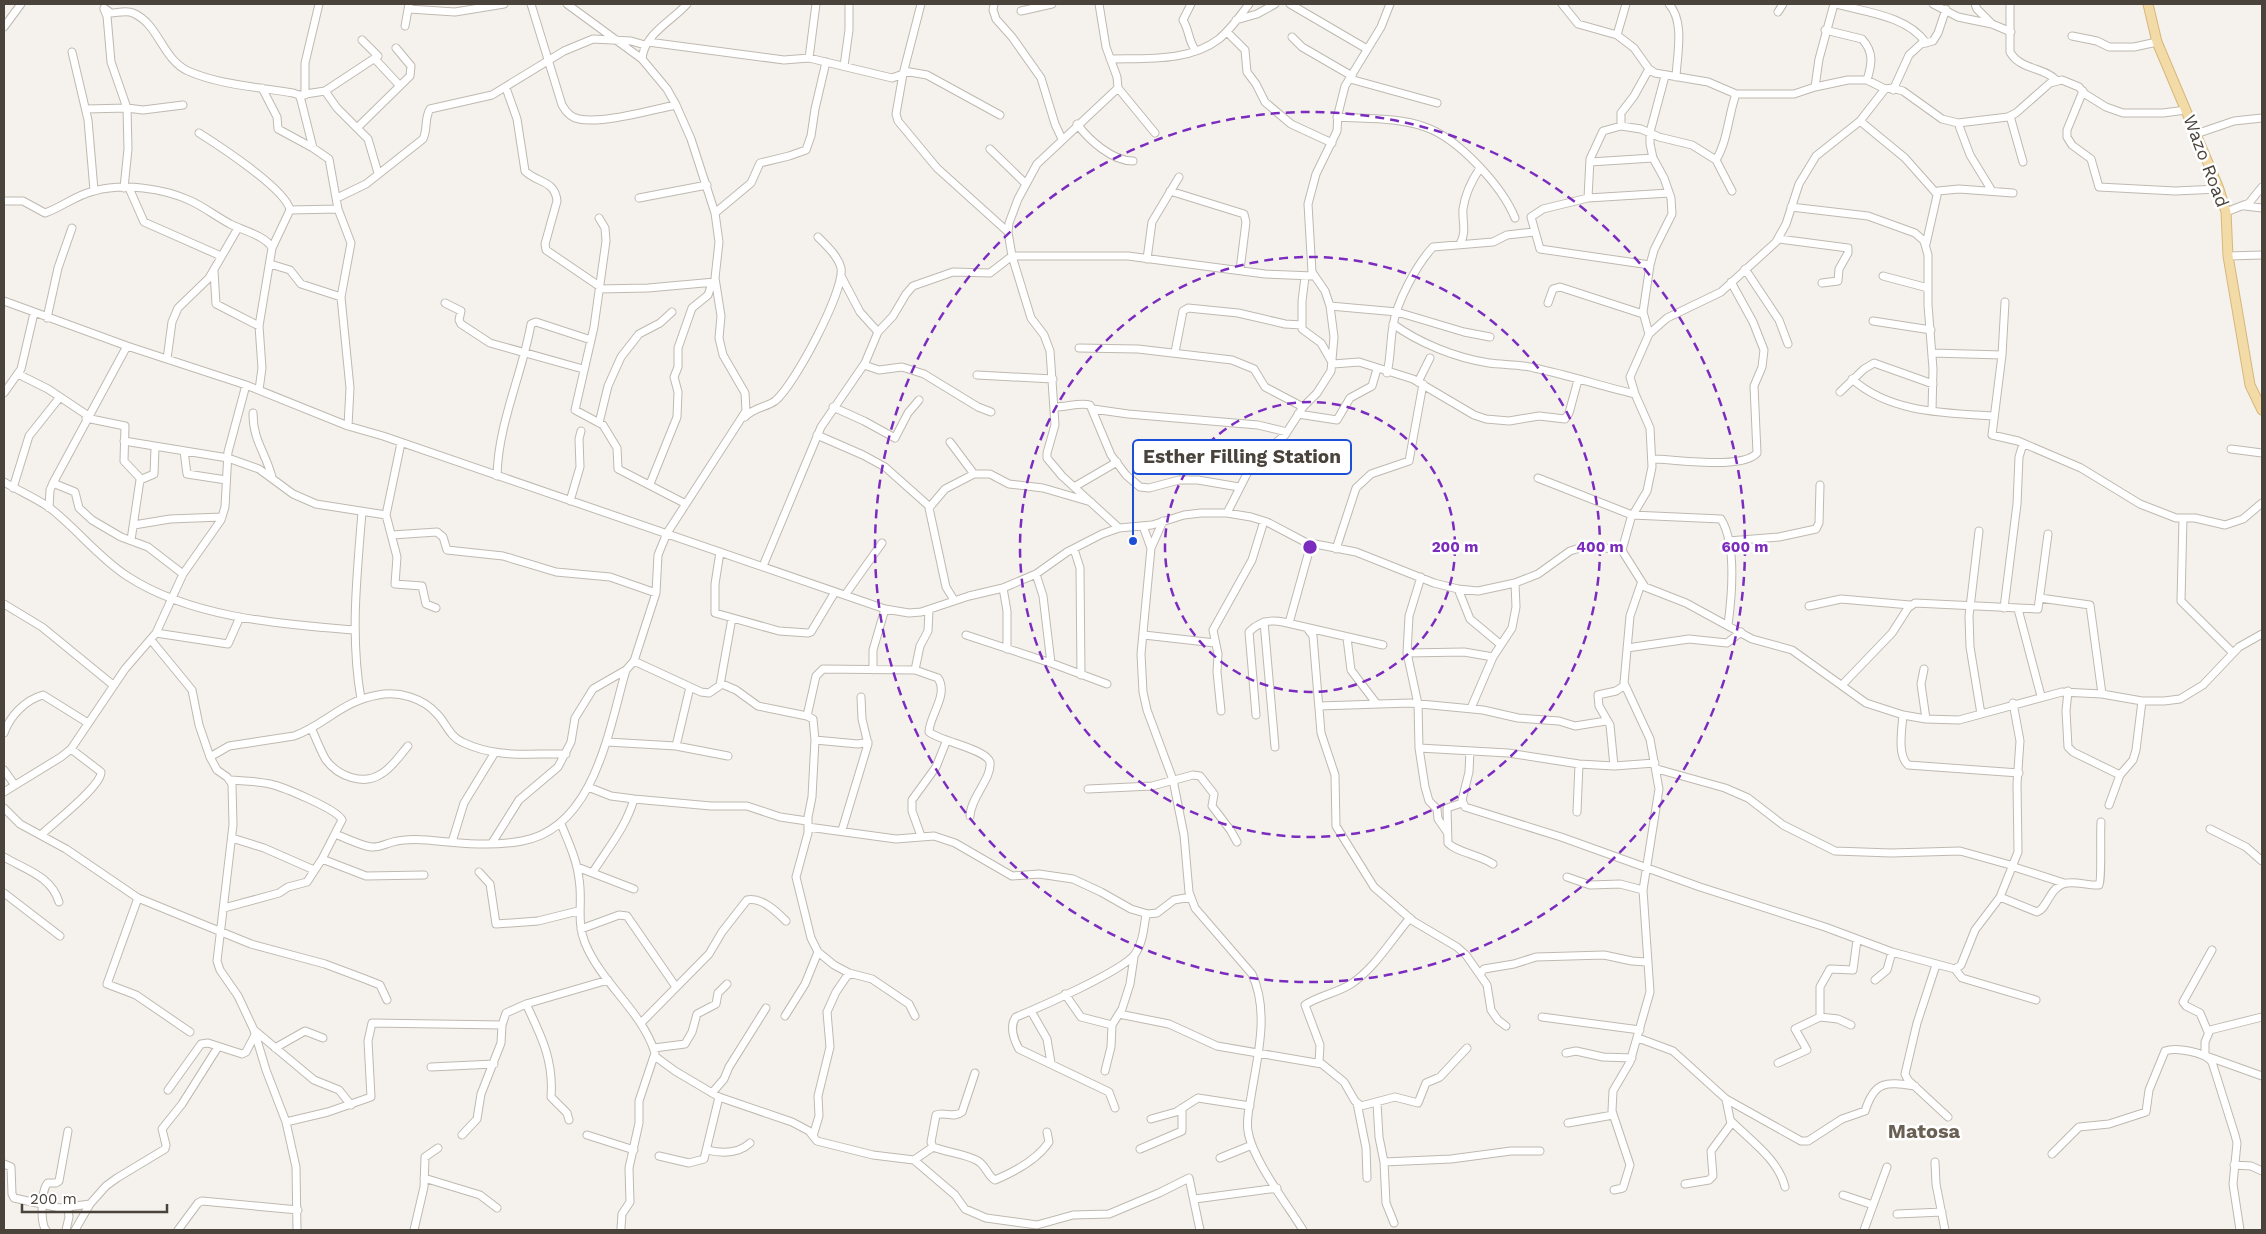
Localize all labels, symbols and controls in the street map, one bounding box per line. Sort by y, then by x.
street label: Wazo Road [2179,112,2234,210]
callout: Esther Filling Station [1133,440,1351,474]
text: Esther Filling Station [1143,445,1341,468]
centre of rings [1301,538,1319,556]
text: 200 m [1432,538,1478,556]
text: 400 m [1576,538,1624,556]
text: 600 m [1722,538,1768,556]
district label: Matosa [1888,1119,1961,1143]
scale bar [22,1182,168,1214]
text: 200 m [30,1190,77,1208]

